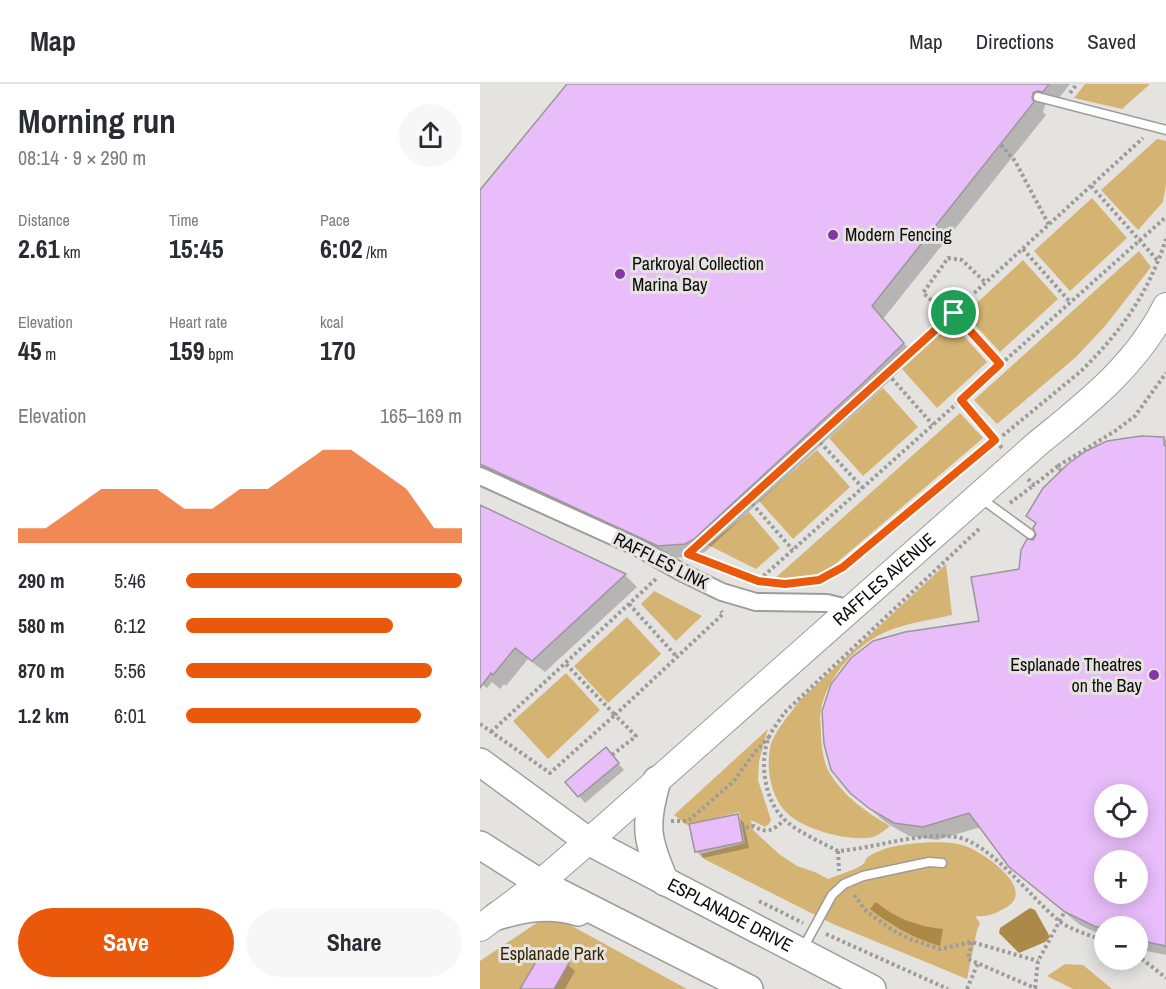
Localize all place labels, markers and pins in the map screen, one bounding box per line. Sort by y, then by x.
place label: Modern Fencing [845,222,953,247]
marker: Modern Fencing [826,228,840,242]
place label: Parkroyal Collection Marina Bay [632,251,764,297]
marker: Parkroyal Collection Marina Bay [613,267,627,281]
pin [928,287,979,338]
place label: Esplanade Theatres on the Bay [1010,652,1143,698]
marker: Esplanade Theatres on the Bay [1147,668,1161,682]

